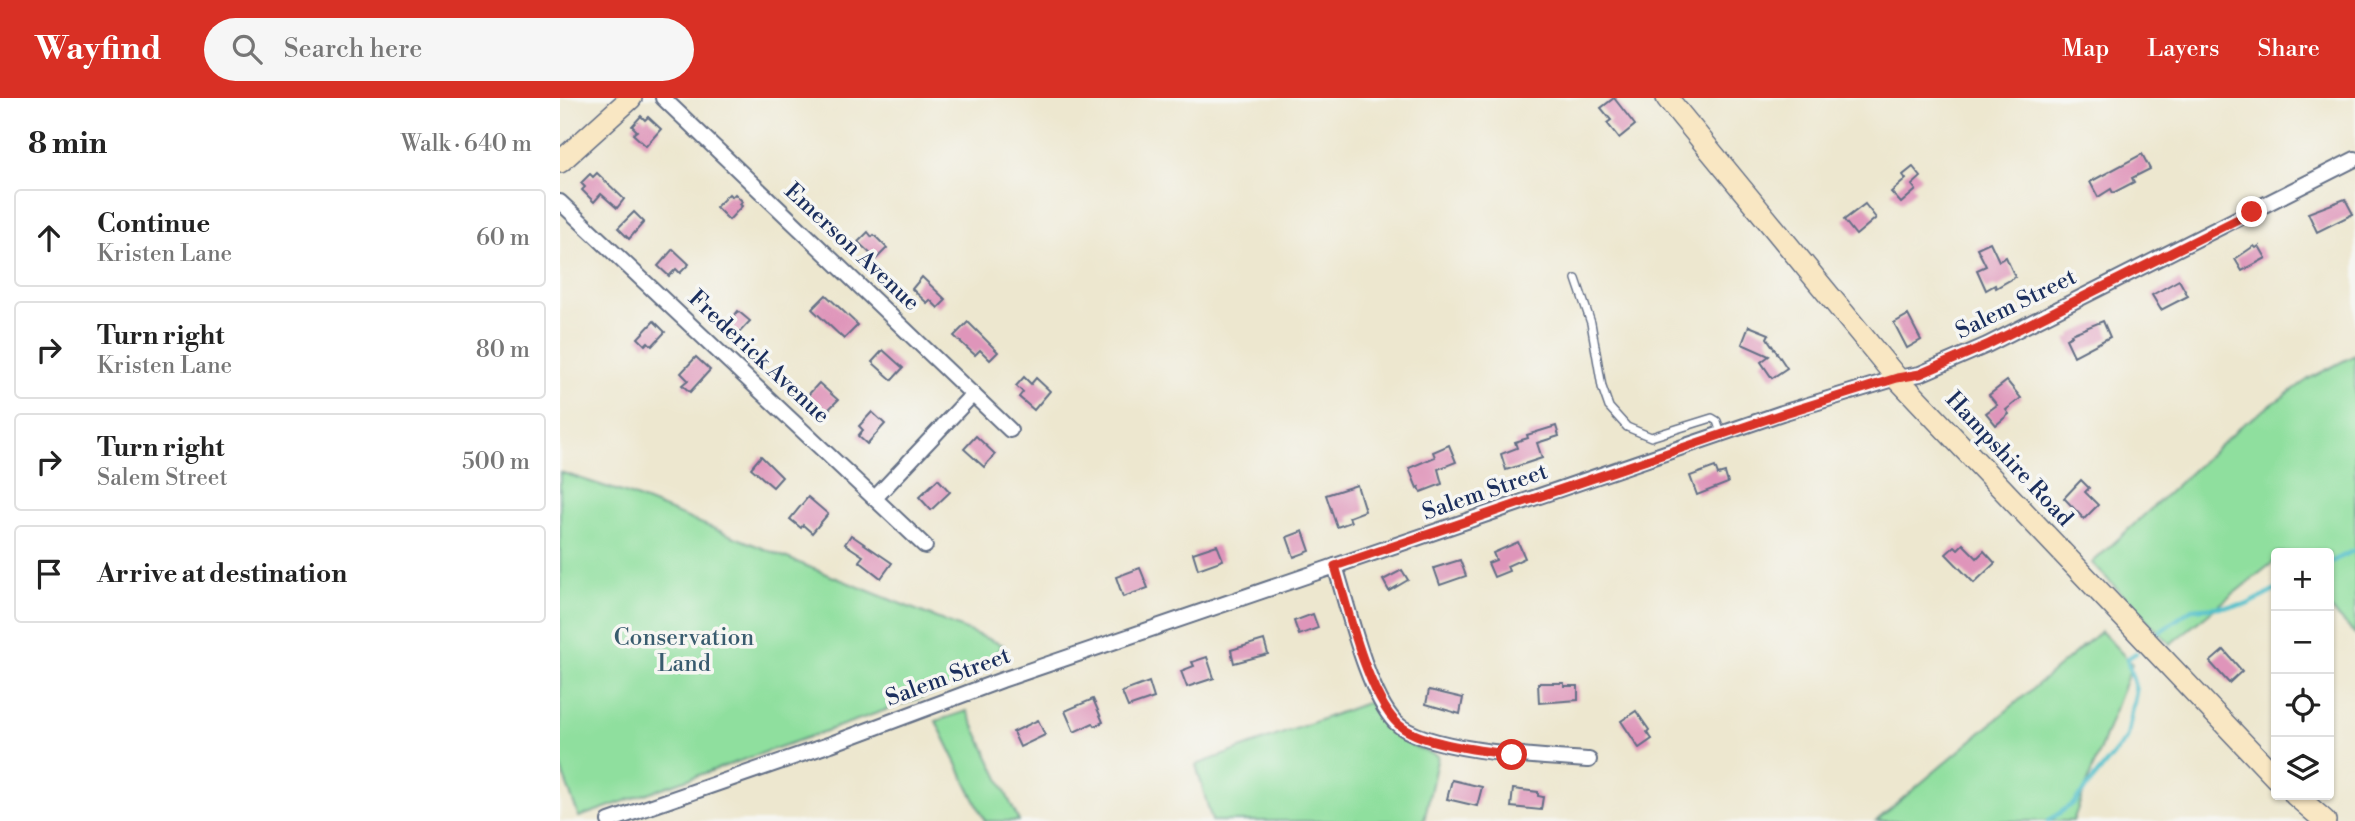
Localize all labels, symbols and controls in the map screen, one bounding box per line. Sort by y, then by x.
search box [204,18,694,81]
text: Wayfind [35,29,162,70]
icon: search [228,30,266,68]
text: Search here [284,33,422,65]
text: Map [2062,34,2109,64]
text: Layers [2147,34,2219,64]
text: Share [2257,34,2320,64]
text: 8 min [28,125,107,163]
text: Walk · 640 m [401,130,532,158]
street label: Emerson Avenue [779,177,925,317]
route end [2236,196,2267,227]
text: Continue [97,208,210,240]
icon: ahead [30,219,68,257]
text: 60 m [476,224,530,252]
text: Kristen Lane [97,240,232,268]
street label: Salem Street [1951,263,2081,345]
street label: Frederick Avenue [683,284,835,430]
text: Turn right [97,320,225,352]
icon: right [30,331,68,369]
text: 80 m [476,336,530,364]
text: Kristen Lane [97,352,232,380]
street label: Hampshire Road [1939,386,2079,532]
text: Turn right [97,432,225,464]
icon: right [30,443,68,481]
text: 500 m [462,448,530,476]
street label: Salem Street [1419,457,1551,527]
text: Salem Street [97,464,228,492]
map controls [2271,548,2334,800]
button: + [2271,548,2334,611]
icon: arrive [30,555,68,593]
text: Arrive at destination [97,558,347,590]
button: − [2271,611,2334,674]
park label: Conservation Land [614,624,754,678]
street label: Salem Street [882,642,1014,712]
button: locate [2271,674,2334,737]
button: layers [2271,737,2334,800]
route start [1496,739,1527,770]

